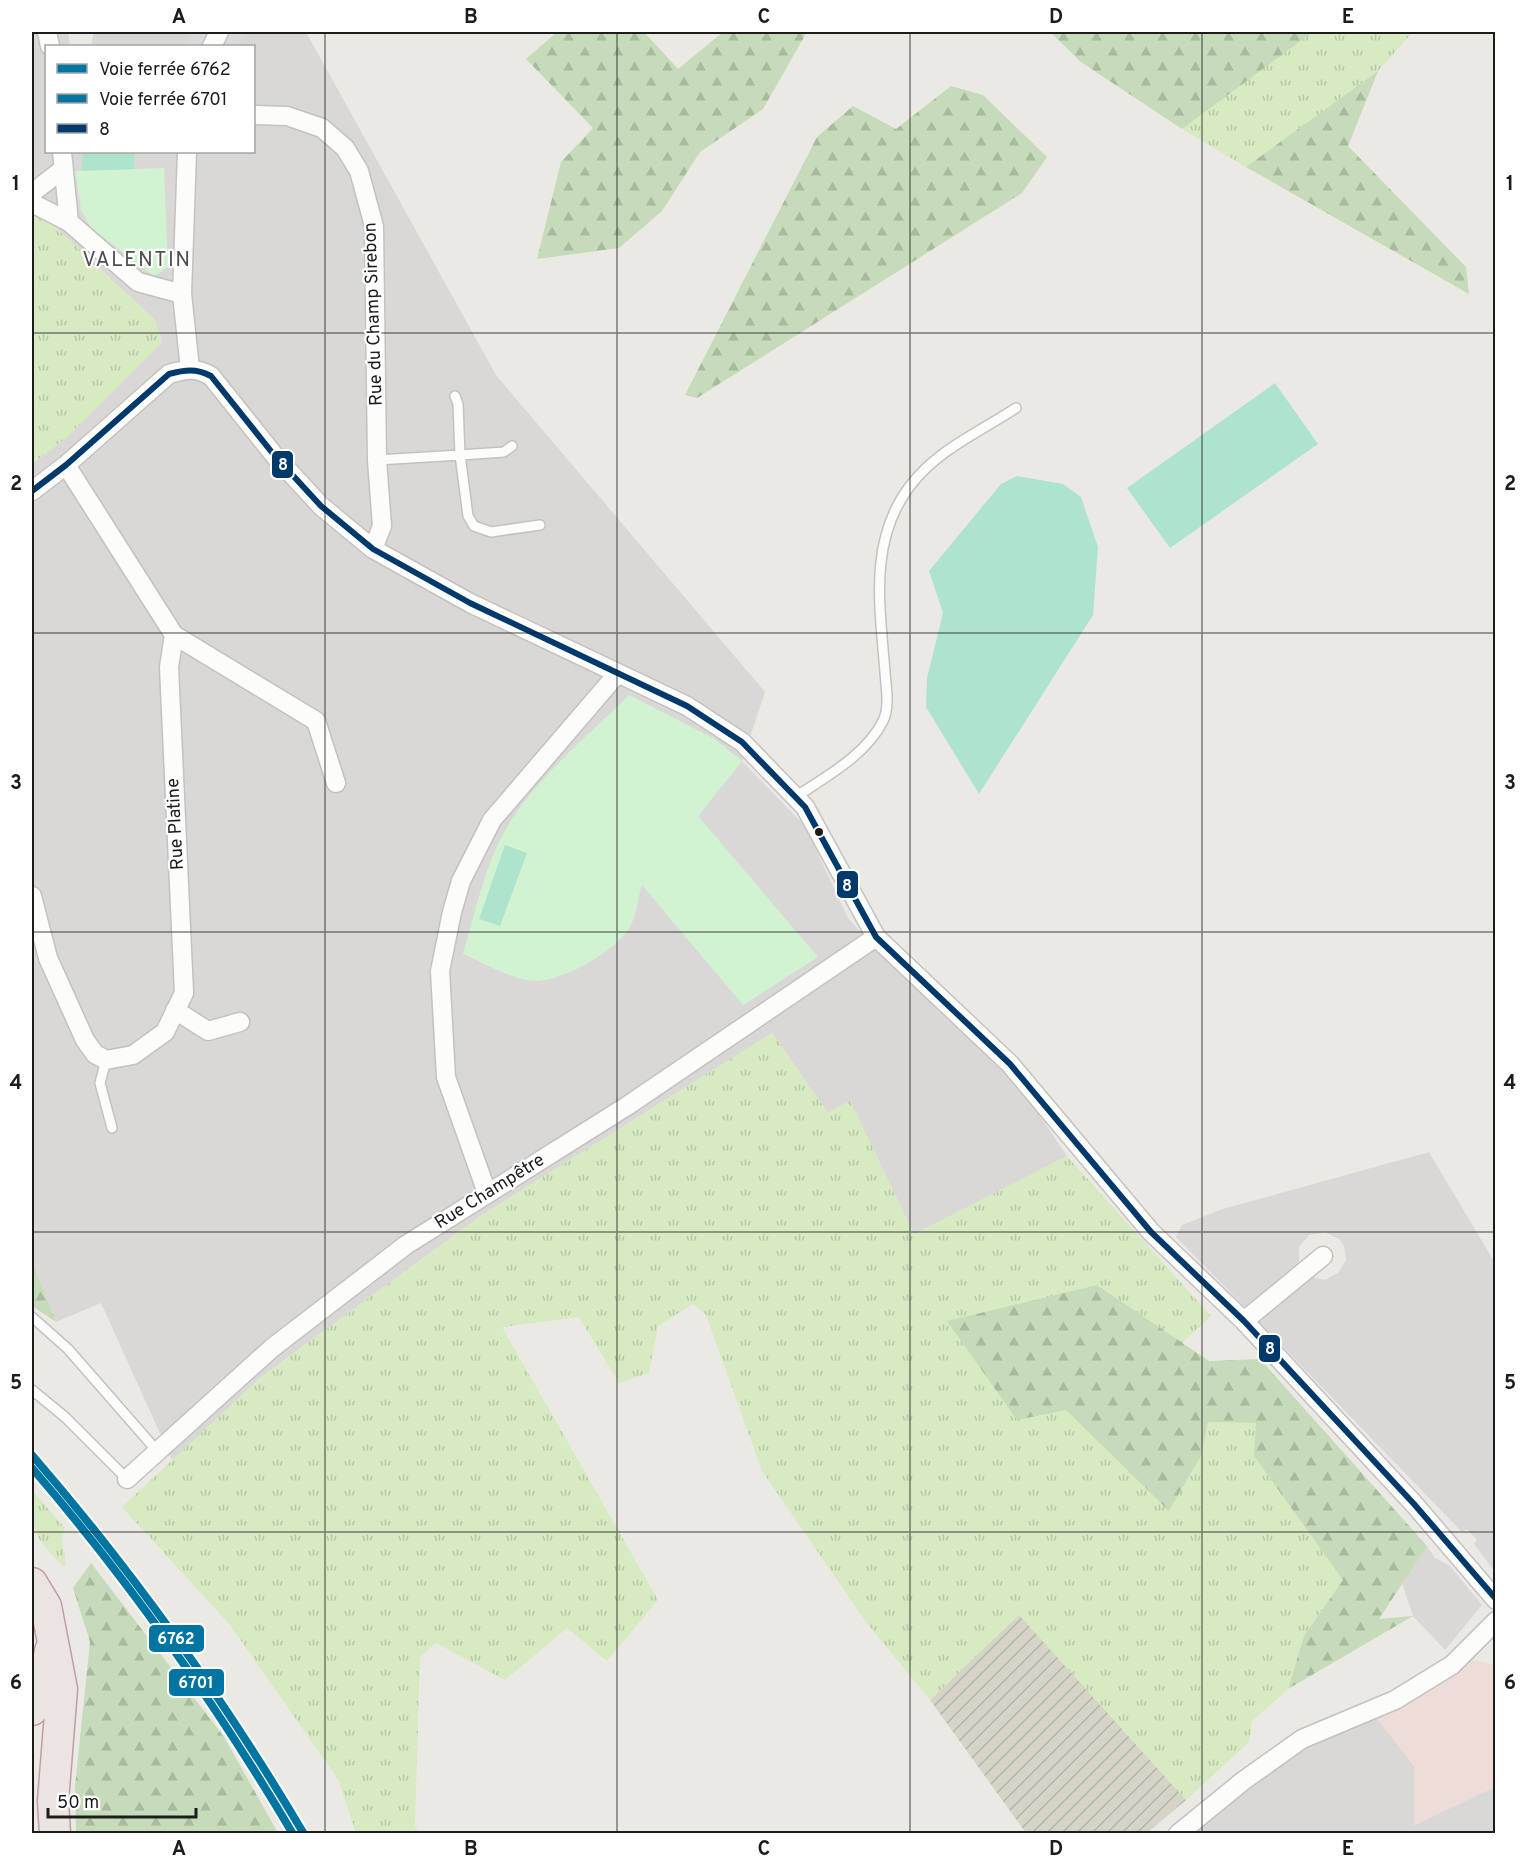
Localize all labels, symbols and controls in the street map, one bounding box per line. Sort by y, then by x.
text: A [172,5,186,31]
text: B [464,5,478,31]
text: C [758,5,770,31]
text: D [1049,5,1063,31]
text: E [1342,5,1354,31]
legend [45,45,255,153]
text: Voie ferrée 6762 [99,59,231,82]
text: Voie ferrée 6701 [99,89,228,112]
text: 8 [99,119,110,142]
text: 1 [12,172,20,198]
text: 1 [1506,172,1514,198]
street label: Rue du Champ Sirebon [359,222,389,406]
district label: VALENTIN [82,247,192,274]
line badge: 8 [271,450,294,479]
text: 8 [278,456,288,476]
text: 2 [10,472,22,498]
text: 2 [1504,472,1516,498]
text: 3 [10,771,22,797]
text: 3 [1504,771,1516,797]
street label: Rue Platine [162,777,190,871]
unlabelled marker [813,826,825,838]
line badge: 8 [836,870,859,899]
text: 8 [842,877,852,897]
text: 4 [10,1071,22,1097]
text: 4 [1504,1071,1516,1097]
street label: Rue Champêtre [431,1149,549,1235]
line badge: 8 [1258,1334,1281,1363]
text: 8 [1265,1340,1275,1360]
text: 5 [10,1371,22,1397]
text: 5 [1504,1371,1516,1397]
line badge: 6762 [148,1624,205,1653]
text: 6762 [157,1630,195,1650]
line badge: 6701 [168,1668,225,1697]
text: 6 [10,1671,22,1697]
text: 6 [1504,1671,1516,1697]
text: 6701 [178,1674,214,1694]
scale bar [48,1781,196,1819]
text: 50 m [57,1792,99,1815]
text: A [172,1837,186,1863]
text: B [464,1837,478,1863]
text: C [758,1837,770,1863]
text: D [1049,1837,1063,1863]
text: E [1342,1837,1354,1863]

